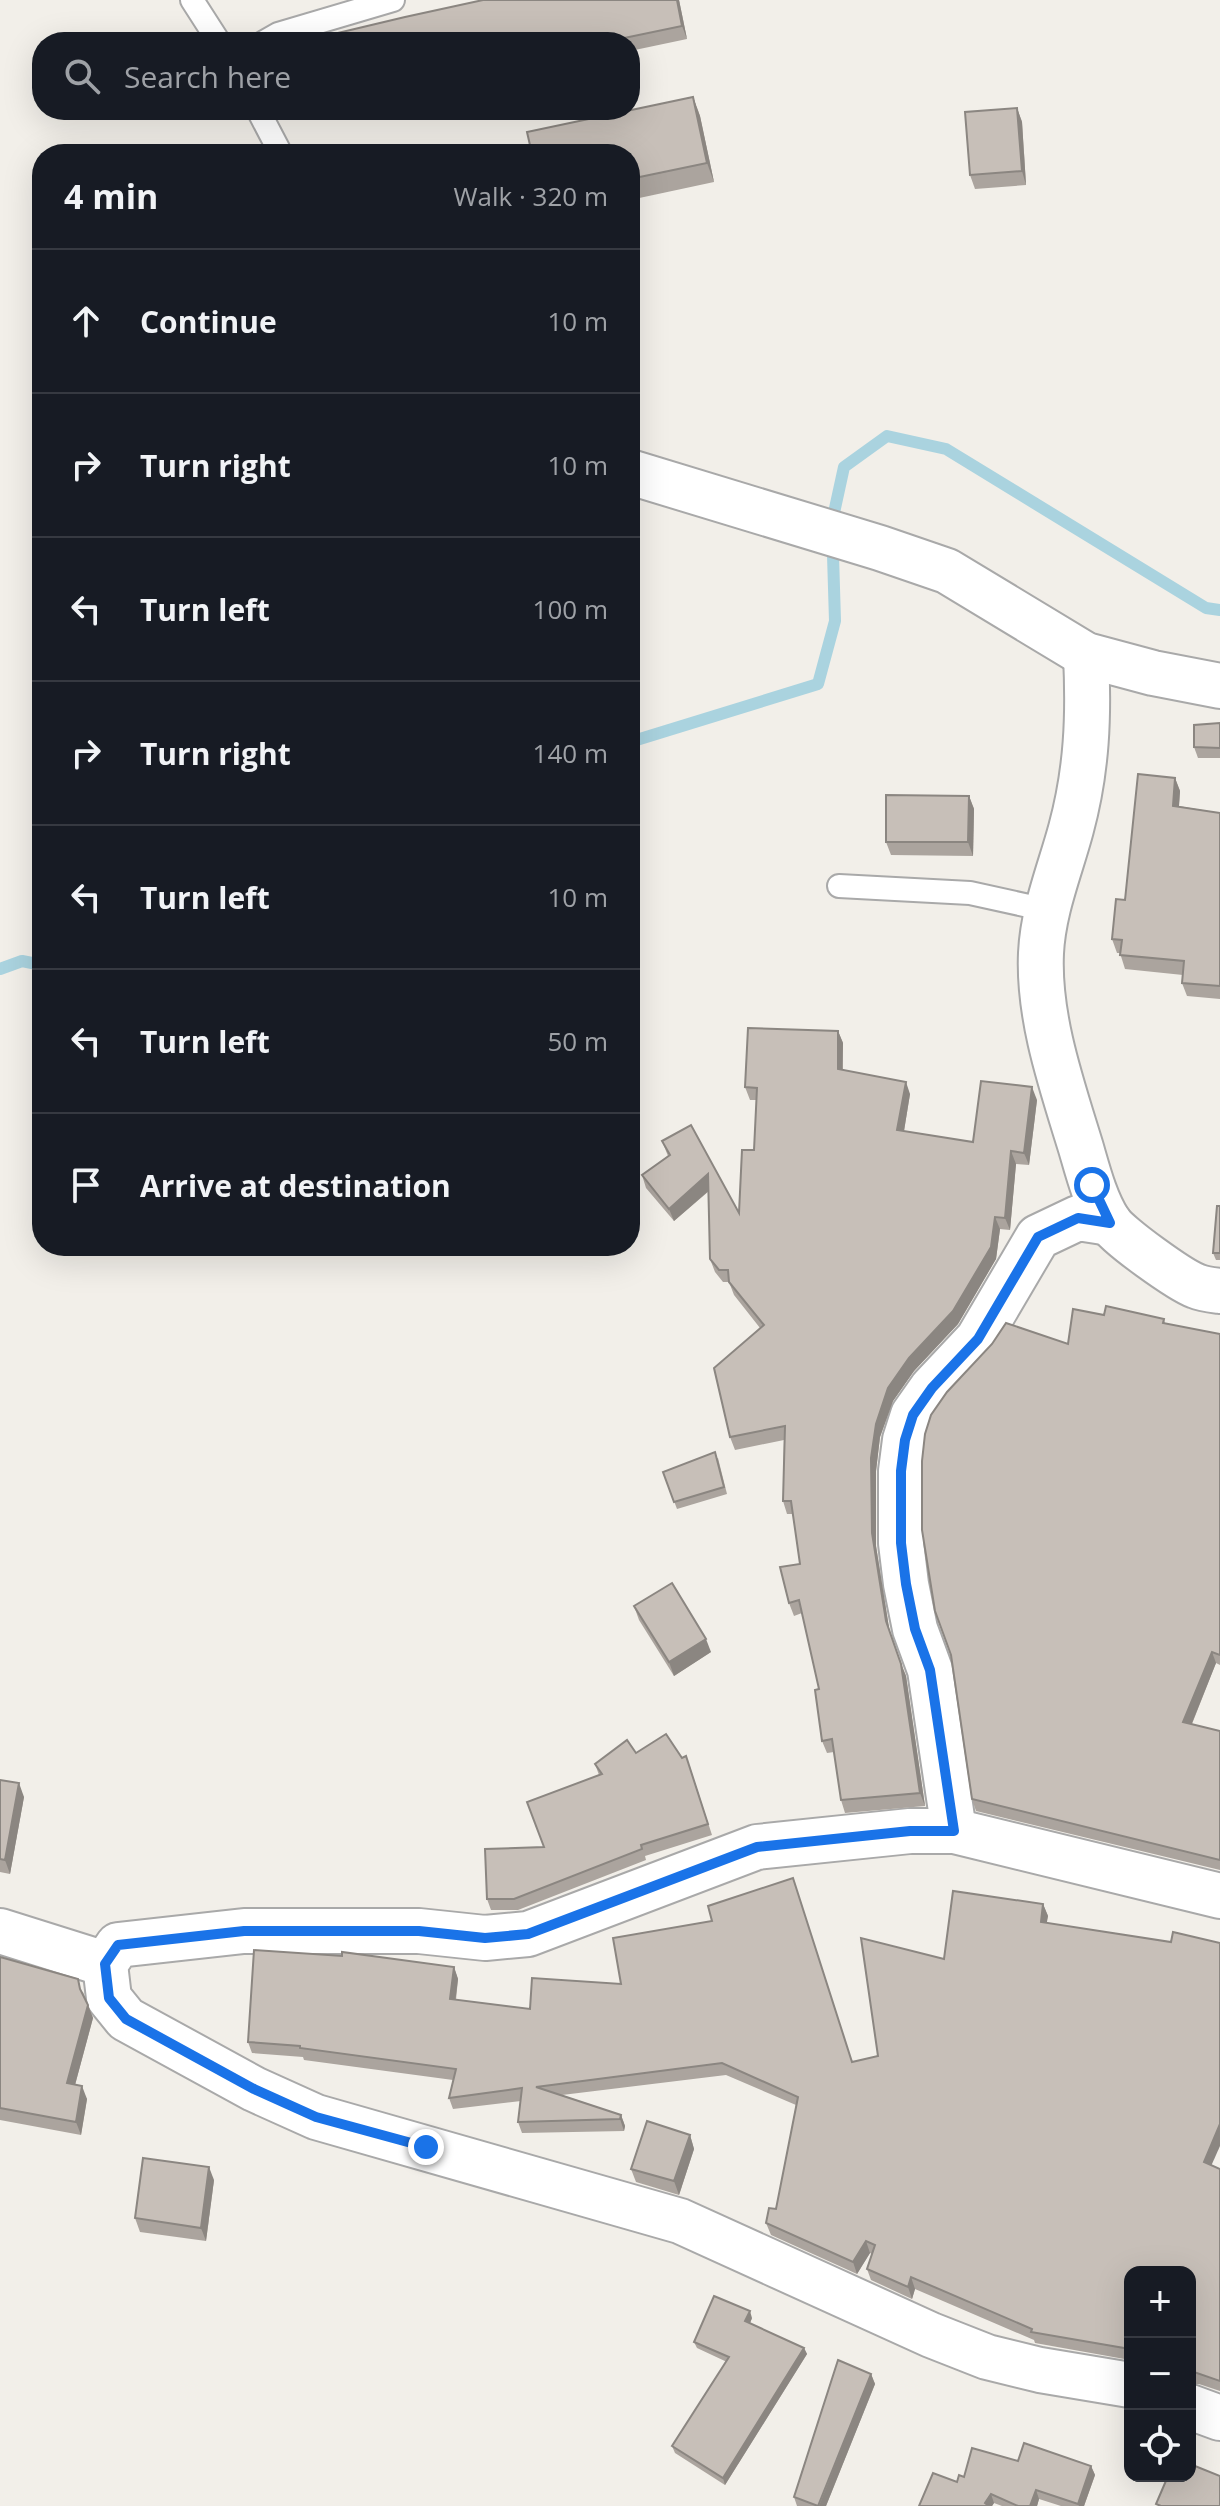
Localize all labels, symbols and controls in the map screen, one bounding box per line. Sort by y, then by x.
search box [32,32,640,120]
icon: search [60,54,104,98]
text: Search here [124,56,291,97]
text: 4 min [64,173,158,219]
text: Walk · 320 m [454,178,608,214]
icon: ahead [64,299,108,343]
text: Continue [140,301,277,342]
text: 10 m [547,303,608,339]
icon: right [64,443,108,487]
text: Turn right [140,445,291,486]
text: 10 m [547,447,608,483]
icon: left [64,587,108,631]
text: Turn left [140,589,270,630]
text: 100 m [533,591,608,627]
icon: right [64,731,108,775]
text: Turn right [140,733,291,774]
text: 140 m [533,735,608,771]
icon: left [64,875,108,919]
text: Turn left [140,877,270,918]
text: 10 m [547,879,608,915]
icon: left [64,1019,108,1063]
text: Turn left [140,1021,270,1062]
text: 50 m [547,1023,608,1059]
icon: arrive [64,1163,108,1207]
text: Arrive at destination [140,1165,451,1206]
route start [1074,1167,1110,1203]
route end [408,2129,444,2165]
map controls [1124,2266,1196,2482]
button: + [1124,2266,1196,2338]
button: − [1124,2338,1196,2410]
button: locate [1124,2410,1196,2482]

